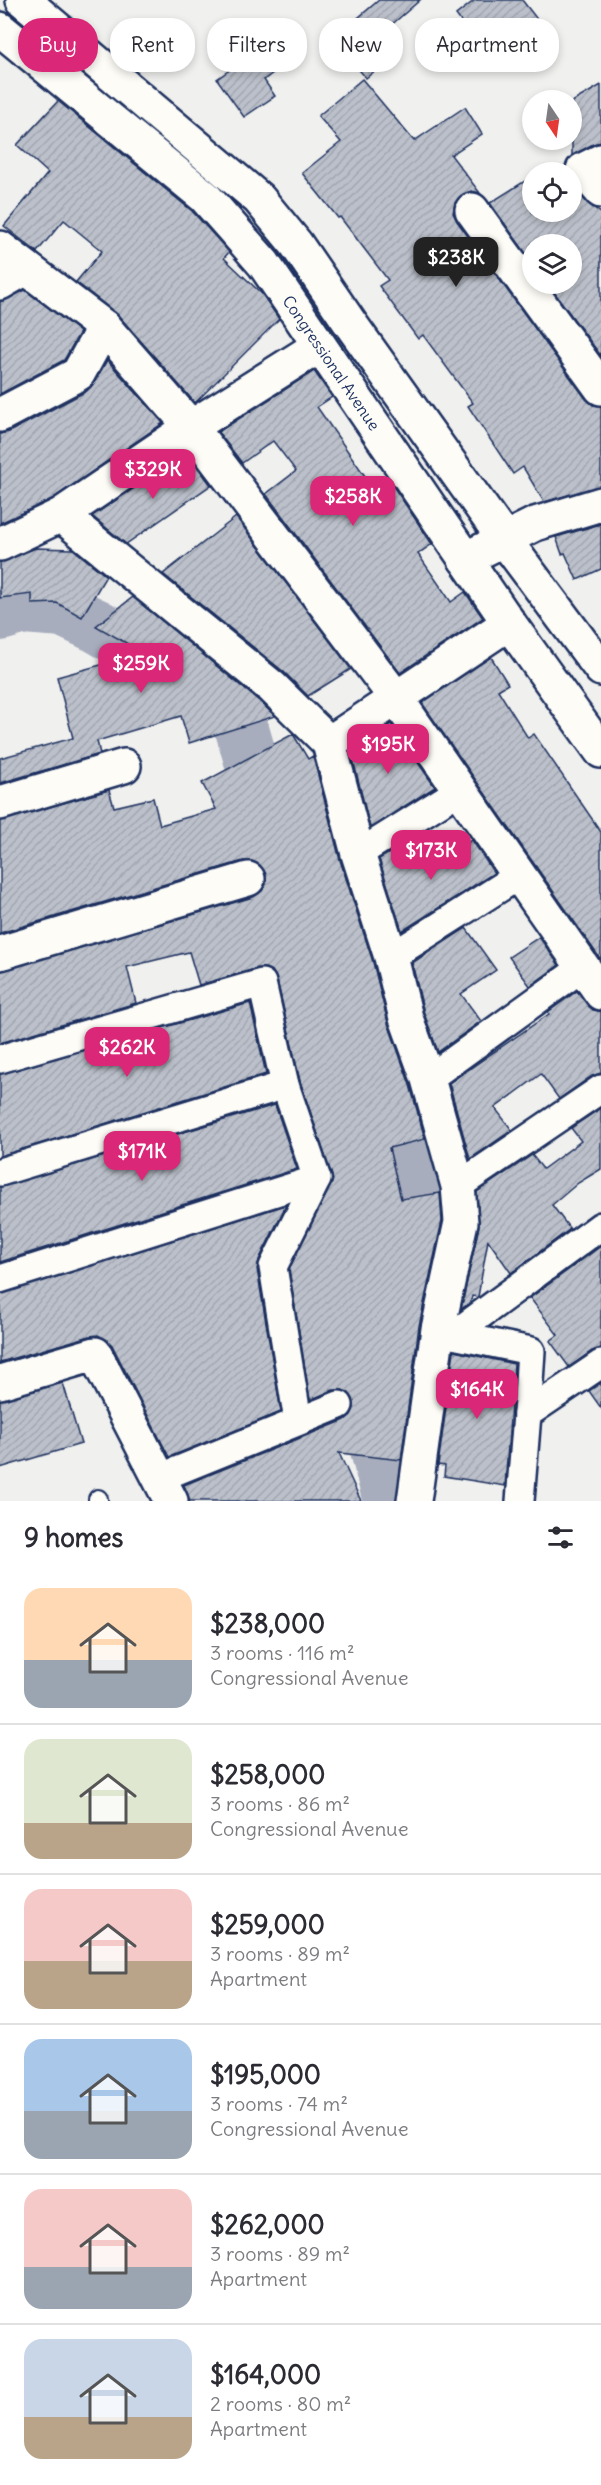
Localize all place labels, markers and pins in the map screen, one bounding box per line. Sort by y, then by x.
pin: $238K [414,237,498,288]
pin: $329K [111,449,195,500]
pin: $258K [311,476,395,527]
pin: $259K [99,643,183,694]
pin: $195K [346,724,430,775]
pin: $173K [389,830,473,881]
pin: $262K [85,1027,169,1078]
pin: $171K [100,1131,184,1182]
pin: $164K [435,1369,519,1420]

